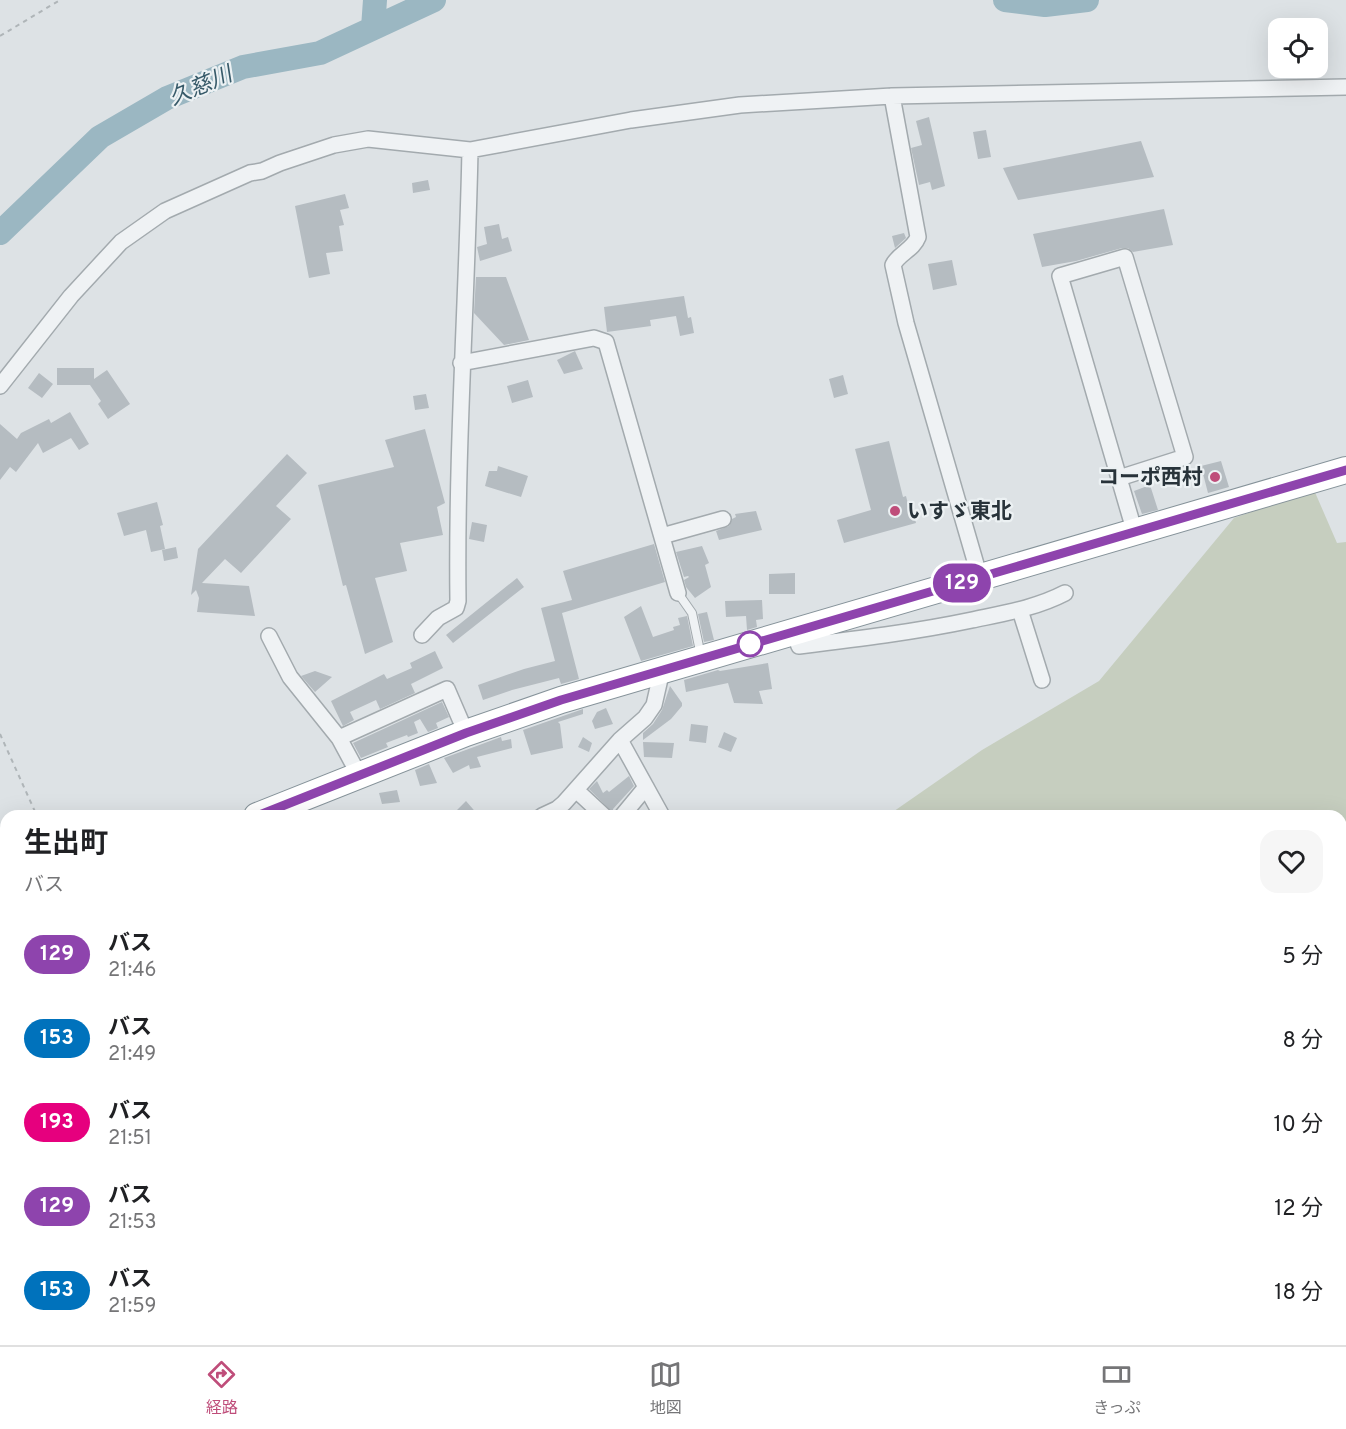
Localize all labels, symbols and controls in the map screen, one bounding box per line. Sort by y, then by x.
map controls [1268,18,1328,78]
button: locate [1268,18,1328,78]
water label: 久慈川 [165,61,238,113]
place label: コーポ西村 [1098,465,1203,492]
marker: コーポ西村 [1208,470,1222,484]
place label: いすゞ東北 [907,499,1012,526]
marker: いすゞ東北 [888,504,902,518]
line badge: 129 [928,564,996,602]
text: 129 [945,570,979,597]
unlabelled marker [737,631,763,657]
text: 生出町 [24,827,108,863]
button: heart [1260,830,1323,893]
text: バス [24,873,64,899]
text: バス [108,931,152,958]
text: 129 [40,941,74,968]
text: 5 分 [1282,944,1323,971]
text: 21:46 [108,958,157,984]
text: バス [108,1015,152,1042]
text: 153 [40,1025,74,1052]
text: 8 分 [1282,1028,1323,1055]
text: 21:49 [108,1042,156,1068]
text: バス [108,1099,152,1126]
text: 193 [40,1109,74,1136]
text: 10 分 [1274,1112,1323,1139]
text: 21:51 [108,1126,152,1152]
text: バス [108,1183,152,1210]
text: 129 [40,1193,74,1220]
text: 12 分 [1274,1196,1323,1223]
text: 21:53 [108,1210,157,1236]
text: バス [108,1267,152,1294]
text: 153 [40,1277,74,1304]
text: 18 分 [1274,1280,1323,1307]
text: 21:59 [108,1294,156,1320]
tab: 経路 [205,1358,238,1419]
tab: 地図 [649,1358,682,1419]
tab: きっぷ [1093,1358,1141,1419]

